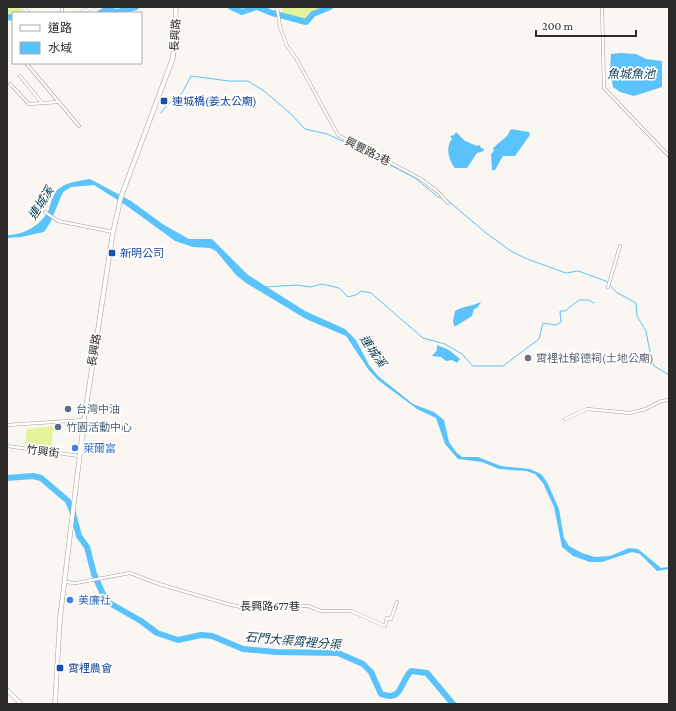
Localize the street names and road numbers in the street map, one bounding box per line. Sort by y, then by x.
street label: 長興路 [168,18,182,52]
street label: 興豐路2巷 [343,134,393,168]
street label: 長興路 [85,333,103,367]
street label: 竹興街 [26,443,60,459]
street label: 長興路677巷 [240,600,300,612]

